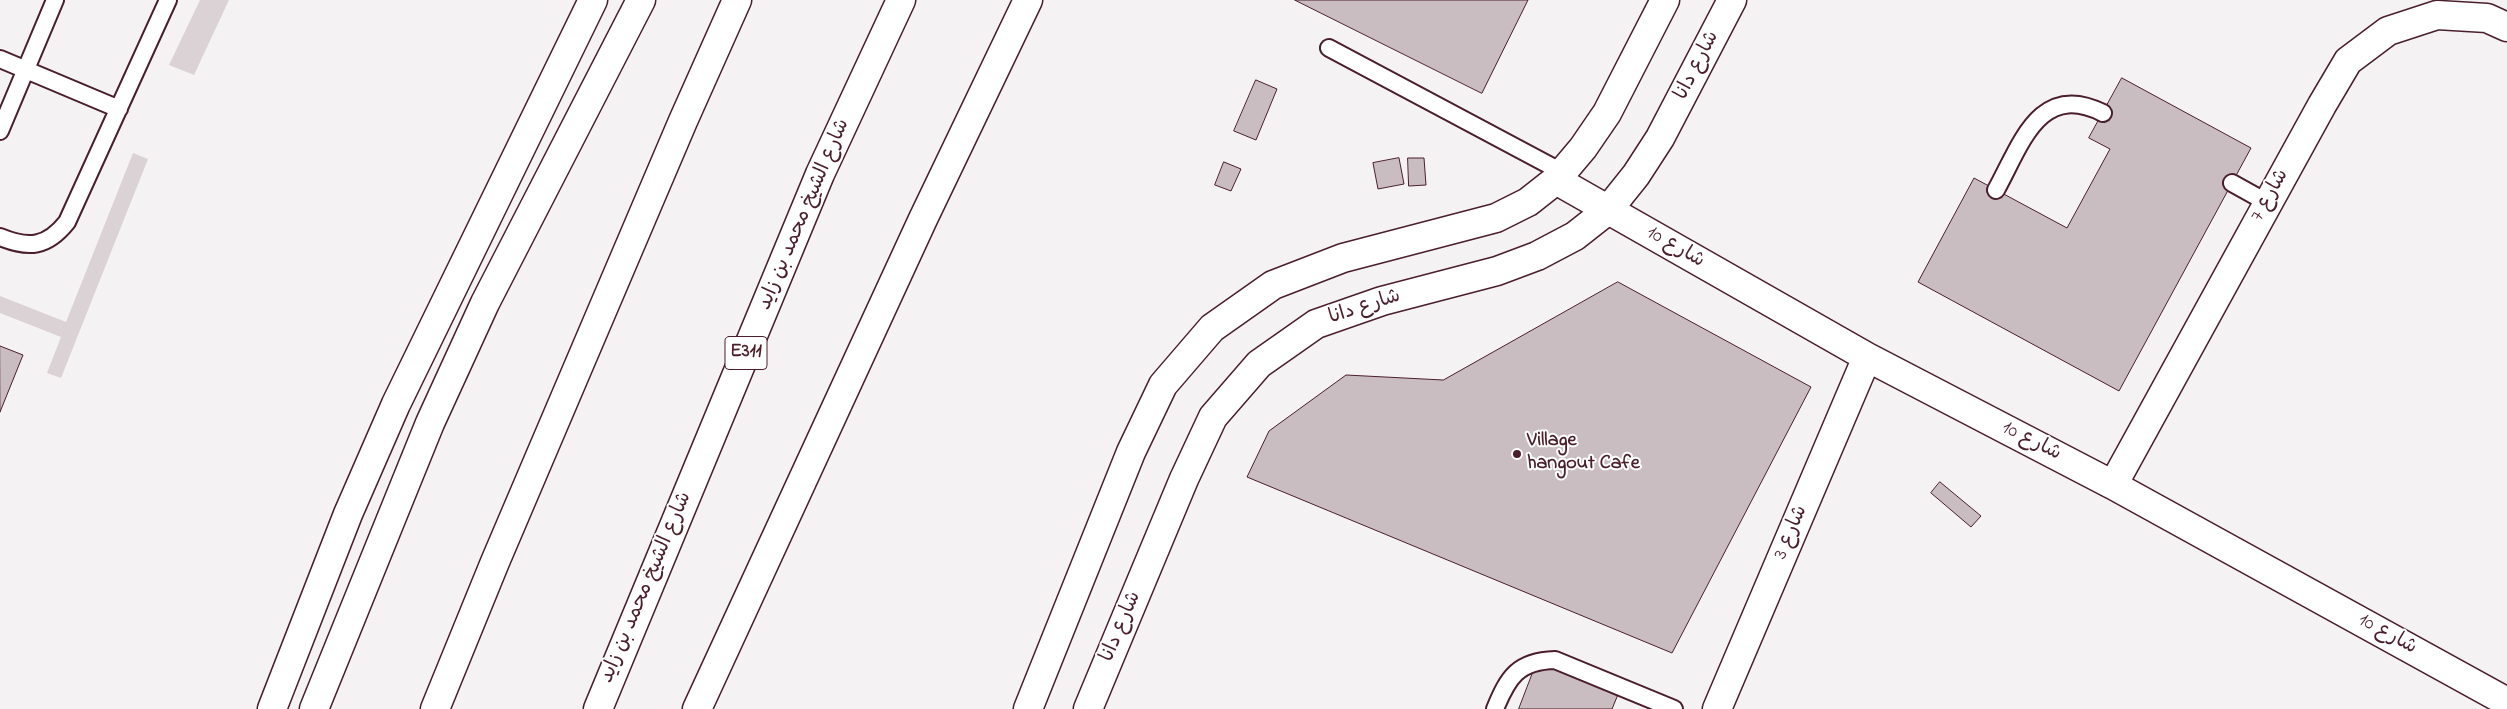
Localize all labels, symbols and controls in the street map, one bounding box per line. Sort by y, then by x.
street label: شارع دانا [1670,28,1726,104]
street label: شارع الشيخ محمد بن زايد [754,116,856,314]
street label: شارع 7 [2247,165,2295,227]
street label: شارع 10 [1642,222,1708,274]
street label: شارع دانا [1326,285,1404,331]
road number: E311 [725,336,767,369]
street label: شارع 10 [1997,417,2065,467]
place label: Village hangout Cafe [1527,430,1640,477]
marker: Village hangout Cafe [1511,448,1523,460]
street label: شارع الشيخ محمد بن زايد [596,489,698,687]
street label: شارع 3 [1770,502,1814,564]
street label: شارع دانا [1096,588,1148,666]
street label: شارع 10 [2354,609,2420,661]

